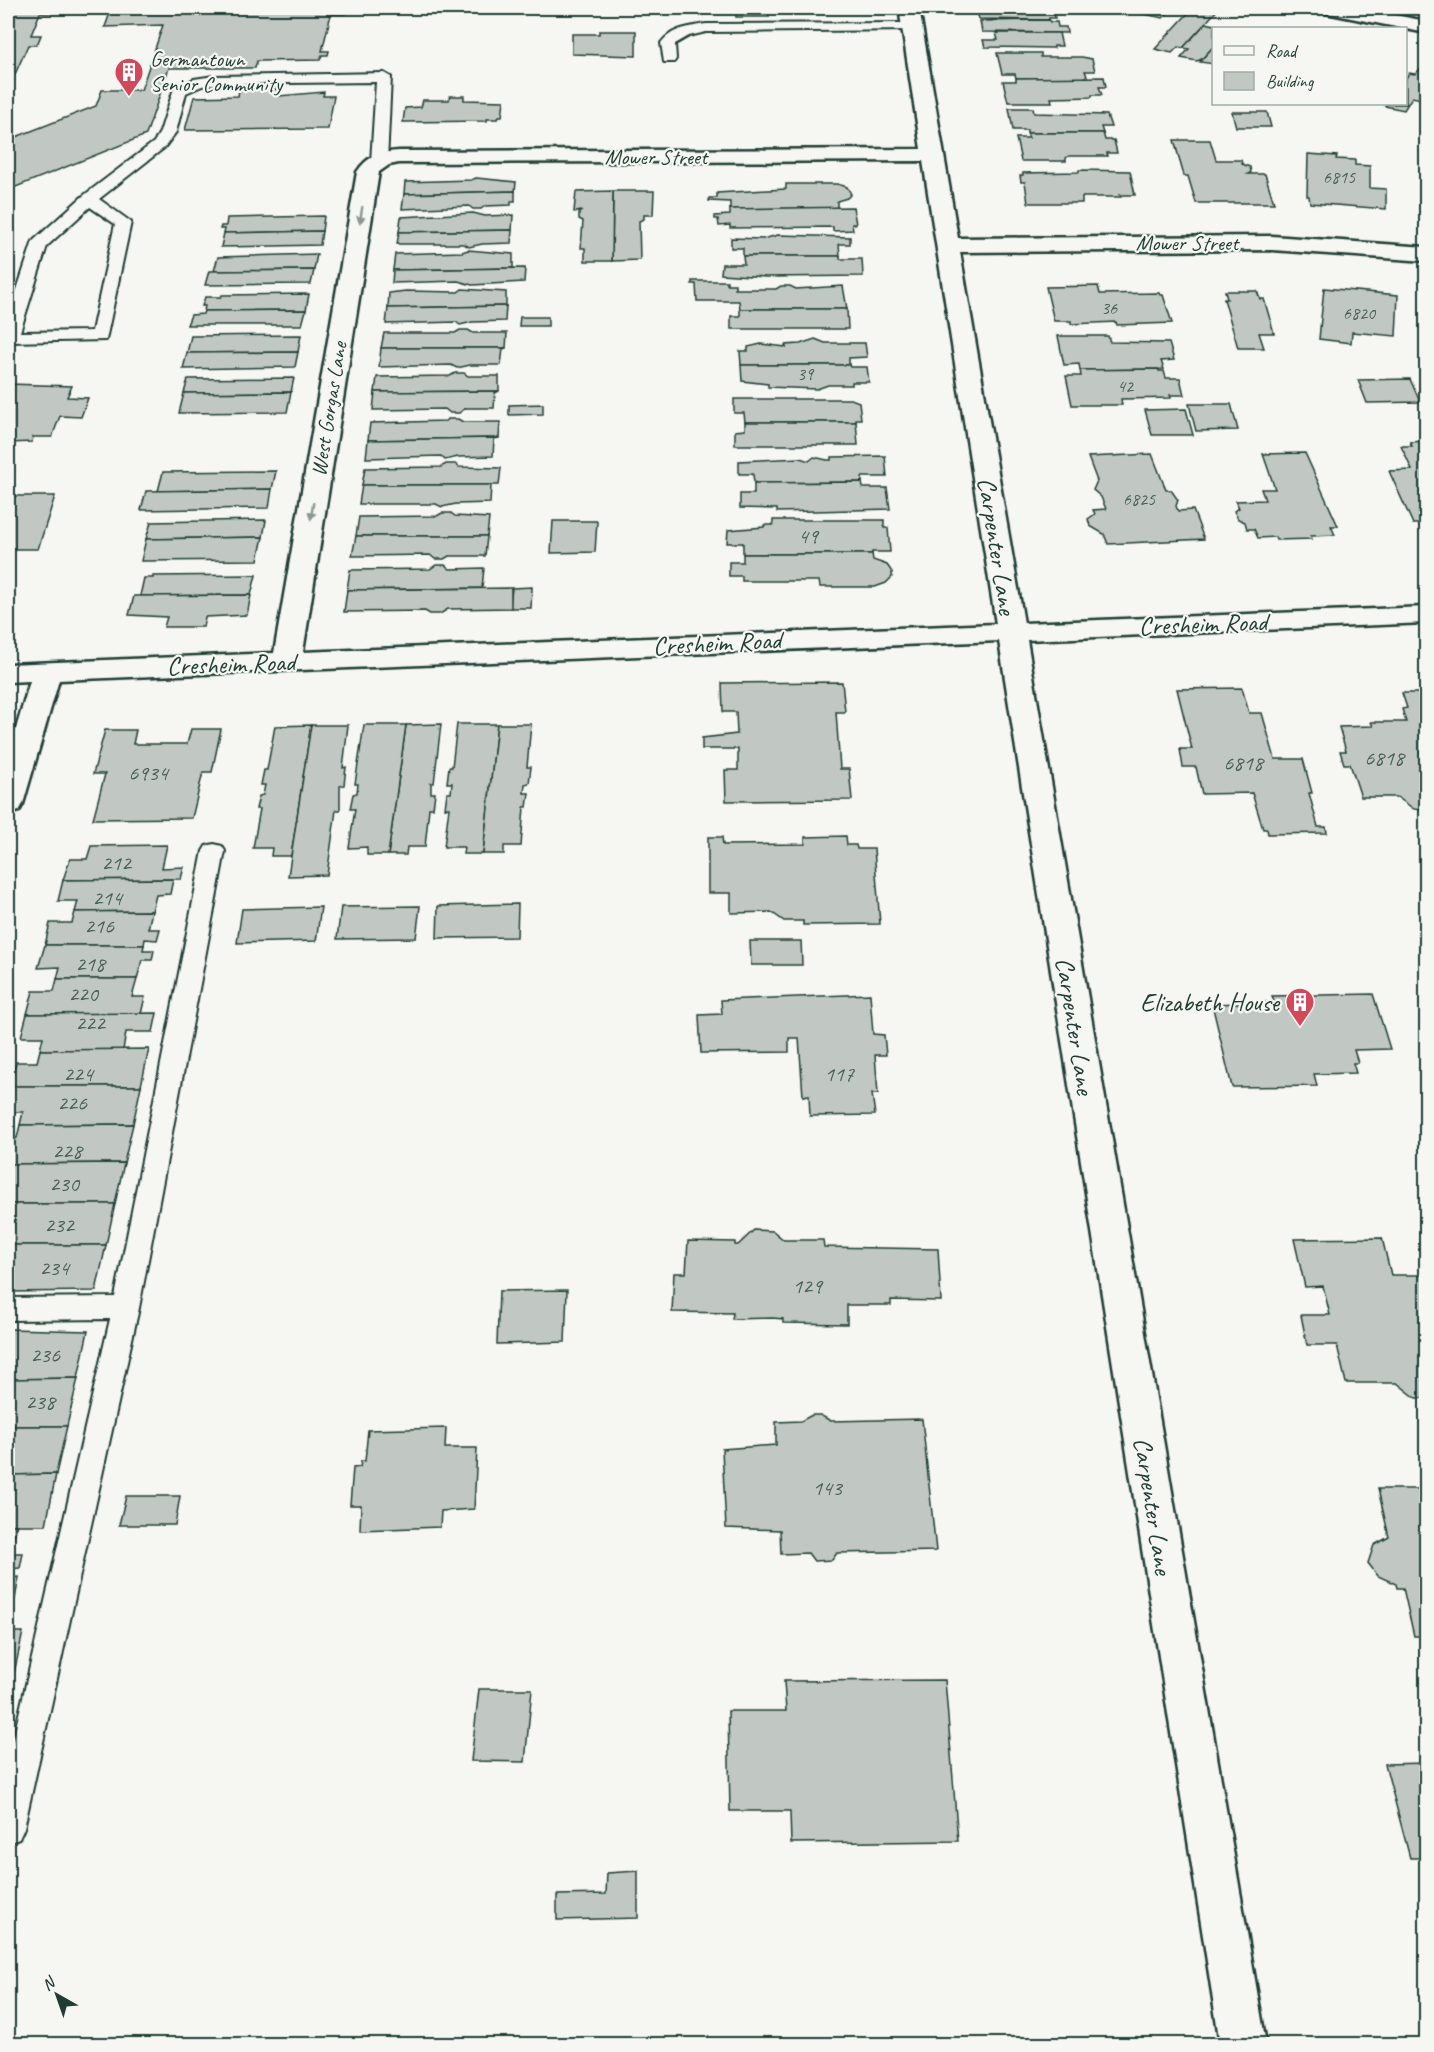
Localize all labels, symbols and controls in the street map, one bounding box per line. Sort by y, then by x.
legend [1212,27,1407,105]
text: Road [1266,40,1299,62]
place label: Germantown Senior Community [150,45,285,98]
building icon: Germantown Senior Community [113,56,145,98]
text: Building [1266,70,1315,92]
street label: Mower Street [605,143,710,171]
house number: 6815 [1323,166,1356,188]
one-way arrow [357,205,366,224]
street label: Mower Street [1136,229,1241,257]
house number: 36 [1101,297,1118,319]
house number: 6820 [1343,302,1377,324]
street label: West Gorgas Lane [305,338,354,478]
house number: 39 [797,363,815,385]
house number: 42 [1117,375,1135,397]
street label: Carpenter Lane [970,475,1024,618]
house number: 6825 [1123,488,1156,510]
one-way arrow [308,501,317,520]
house number: 49 [798,522,820,550]
street label: Cresheim Road [1138,605,1272,643]
street label: Cresheim Road [652,623,786,663]
street label: Cresheim Road [166,645,300,683]
house number: 6818 [1364,744,1406,772]
house number: 6818 [1223,749,1265,777]
house number: 6934 [128,759,170,787]
house number: 212 [101,849,133,877]
house number: 214 [92,884,124,912]
house number: 216 [84,912,115,940]
house number: 218 [75,950,107,978]
street label: Carpenter Lane [1048,955,1102,1098]
house number: 220 [68,980,100,1008]
place label: Elizabeth House [1140,986,1281,1019]
building icon: Elizabeth House [1284,986,1316,1028]
house number: 222 [75,1009,107,1037]
house number: 224 [63,1060,95,1088]
house number: 117 [824,1060,855,1088]
house number: 226 [57,1089,88,1117]
house number: 228 [52,1137,84,1165]
house number: 230 [49,1170,81,1198]
house number: 232 [44,1211,76,1239]
house number: 234 [39,1254,71,1282]
house number: 129 [792,1272,824,1300]
house number: 236 [30,1341,61,1369]
house number: 238 [25,1388,57,1416]
street label: Carpenter Lane [1126,1435,1180,1578]
house number: 143 [812,1474,844,1502]
north arrow [27,1965,87,2025]
text: N [38,1971,61,1995]

